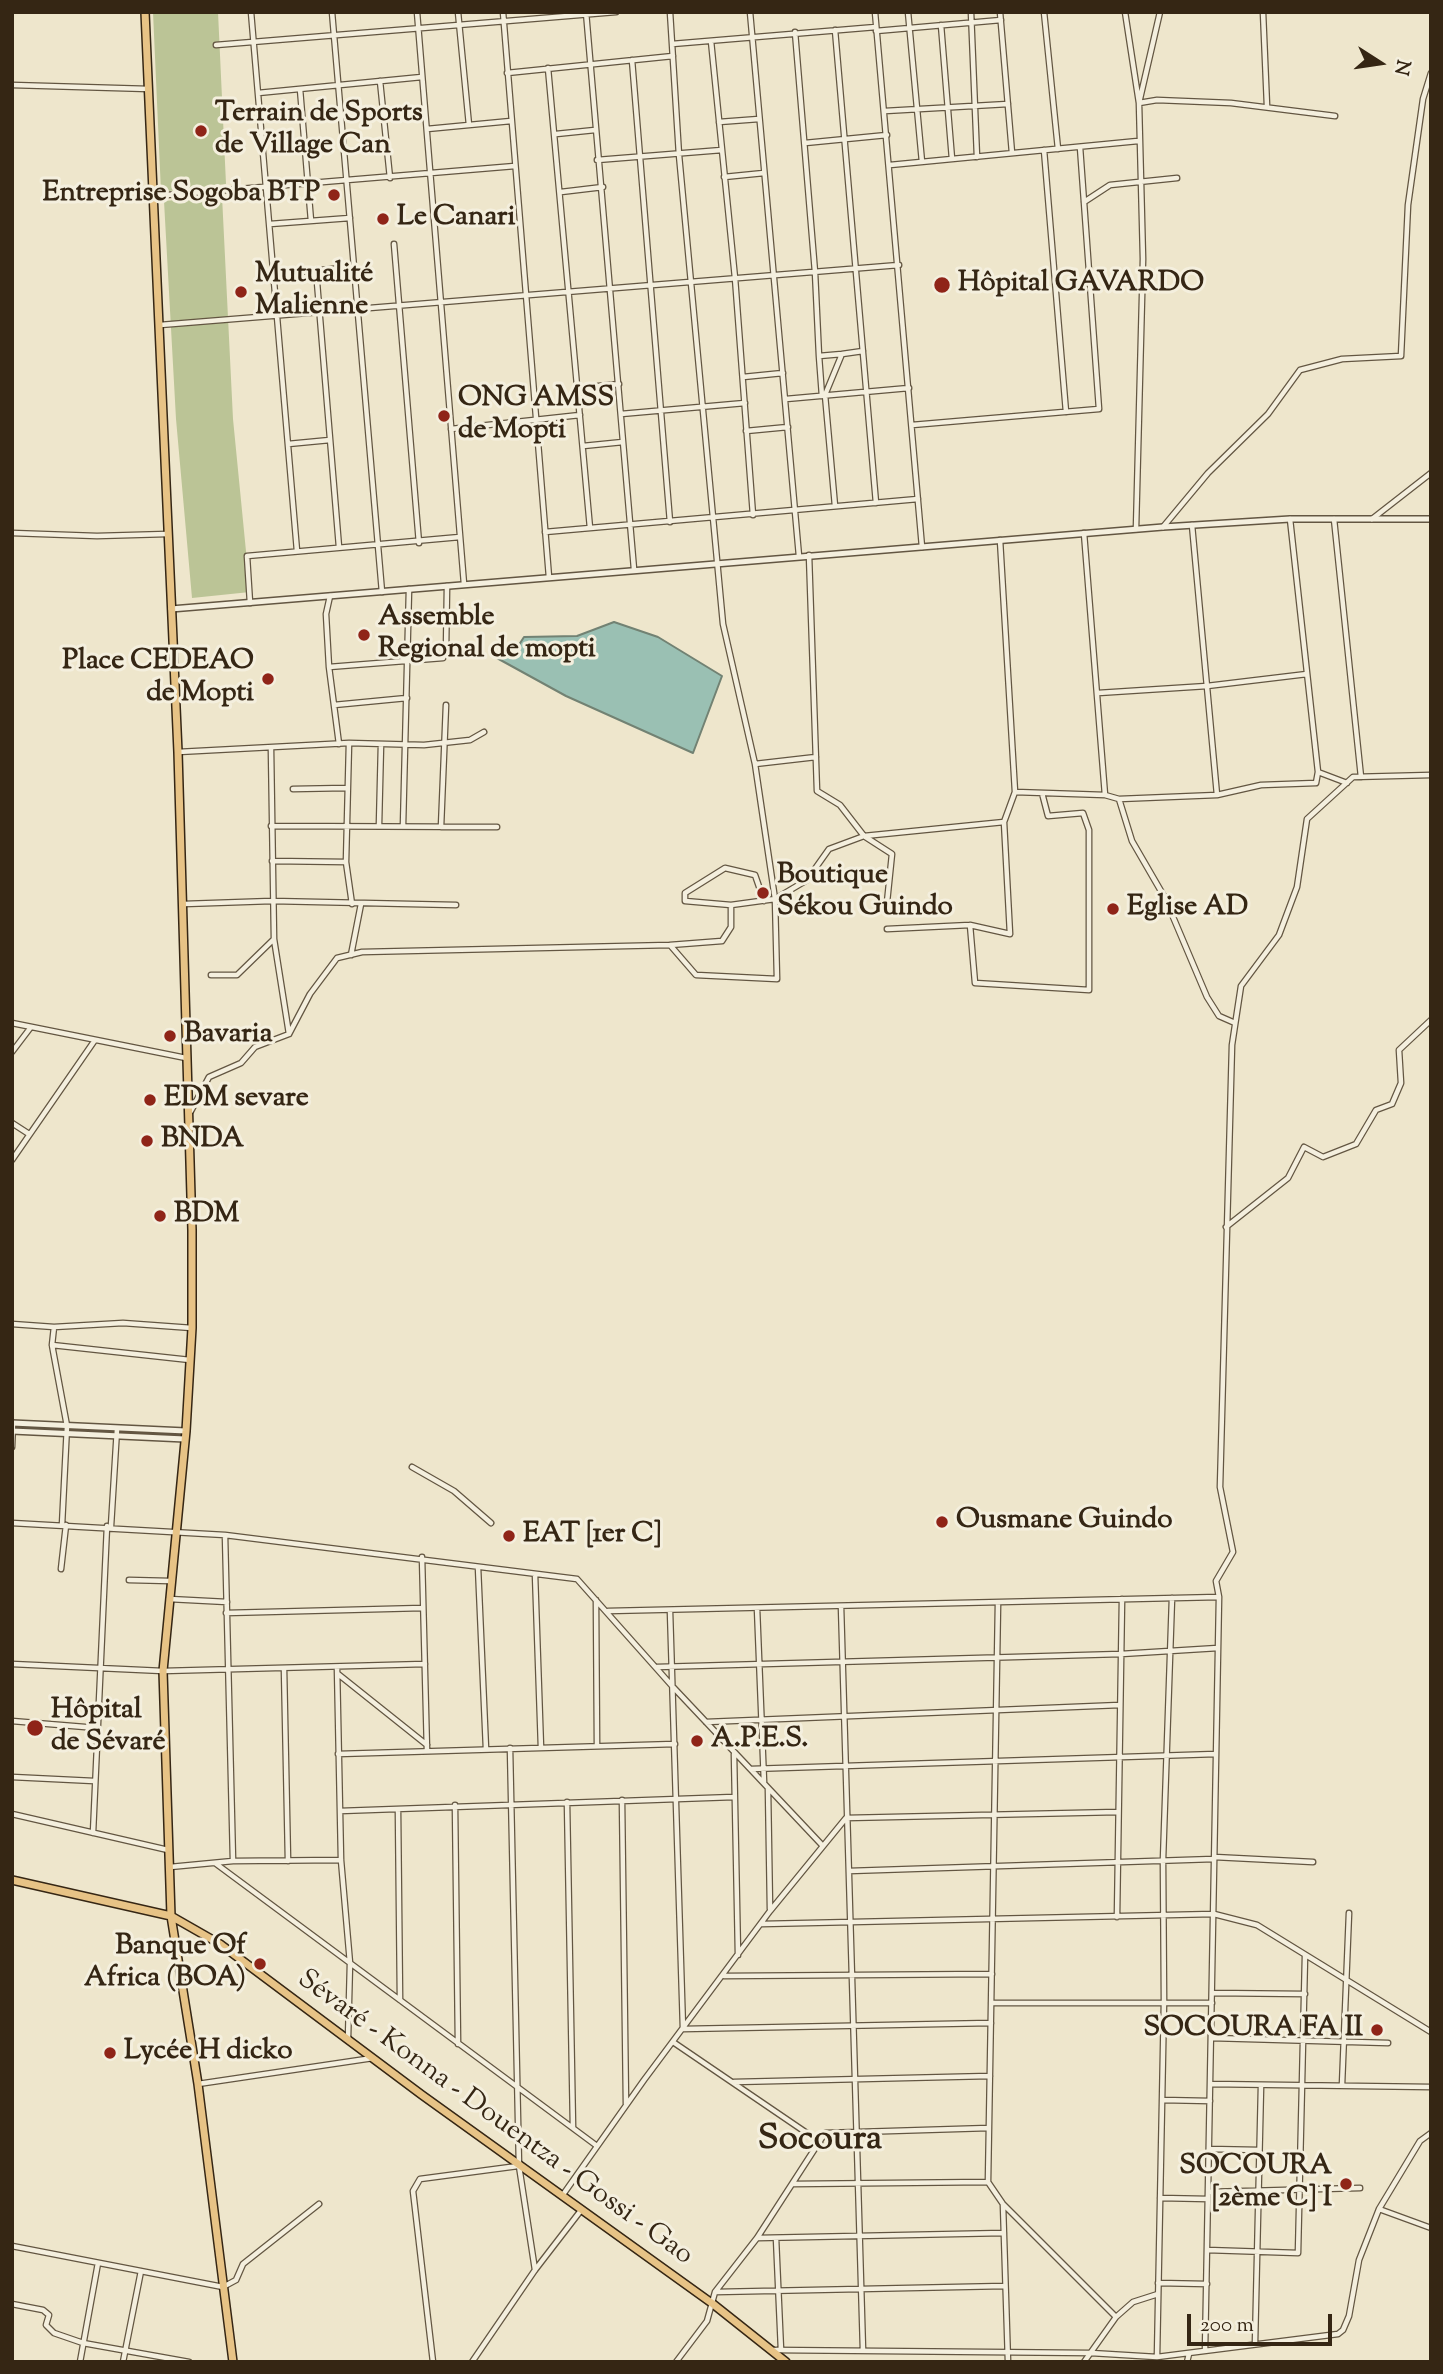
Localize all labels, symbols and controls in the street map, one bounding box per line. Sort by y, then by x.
north arrow [1345,28,1415,98]
text: N [1386,57,1416,78]
place label: Terrain de Sports de Village Can [215,98,423,164]
marker: Terrain de Sports de Village Can [193,123,209,139]
place label: Entreprise Sogoba BTP [43,178,320,212]
marker: Entreprise Sogoba BTP [326,187,342,203]
place label: Le Canari [397,202,515,236]
marker: Le Canari [375,211,391,227]
place label: Mutualité Malienne [255,259,373,325]
place label: Hôpital GAVARDO [958,268,1204,302]
marker: Hôpital GAVARDO [932,275,952,295]
marker: Mutualité Malienne [233,284,249,300]
place label: ONG AMSS de Mopti [458,383,614,449]
marker: ONG AMSS de Mopti [436,408,452,424]
place label: Assemble Regional de mopti [378,602,596,668]
marker: Assemble Regional de mopti [356,627,372,643]
place label: Place CEDEAO de Mopti [62,646,254,712]
marker: Place CEDEAO de Mopti [260,671,276,687]
place label: Boutique Sékou Guindo [777,860,953,926]
marker: Boutique Sékou Guindo [755,885,771,901]
place label: Eglise AD [1127,892,1248,926]
marker: Eglise AD [1105,901,1121,917]
place label: Bavaria [184,1019,273,1053]
marker: Bavaria [162,1028,178,1044]
place label: EDM sevare [164,1083,309,1117]
marker: EDM sevare [142,1092,158,1108]
place label: BNDA [161,1124,244,1158]
marker: BNDA [139,1133,155,1149]
place label: BDM [174,1199,239,1233]
marker: BDM [152,1208,168,1224]
place label: Ousmane Guindo [956,1505,1172,1539]
marker: Ousmane Guindo [934,1514,950,1530]
place label: EAT [1er C] [523,1519,662,1553]
marker: EAT [1er C] [501,1528,517,1544]
place label: Hôpital de Sévaré [51,1695,166,1761]
marker: Hôpital de Sévaré [25,1718,45,1738]
place label: A.P.E.S. [711,1724,808,1758]
marker: A.P.E.S. [689,1733,705,1749]
place label: Banque Of Africa (BOA) [84,1931,246,1997]
marker: Banque Of Africa (BOA) [252,1956,268,1972]
street label: Sévaré - Konna - Douentza - Gossi - Gao [290,1964,698,2274]
place label: SOCOURA FA II [1143,2013,1363,2047]
marker: SOCOURA FA II [1369,2022,1385,2038]
place label: Lycée H dicko [124,2036,293,2070]
marker: Lycée H dicko [102,2045,118,2061]
district label: Socoura [758,2121,882,2163]
place label: SOCOURA [2ème C] I [1179,2151,1332,2217]
marker: SOCOURA [2ème C] I [1338,2176,1354,2192]
scale bar [1191,2300,1336,2344]
text: 200 m [1200,2311,1254,2341]

